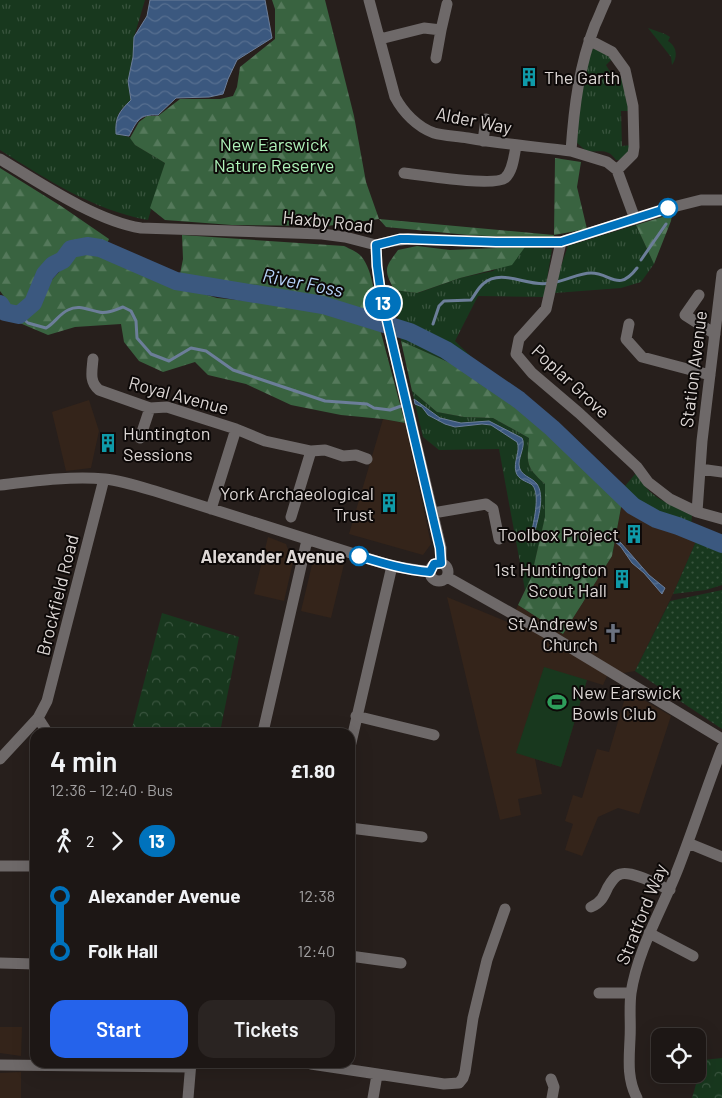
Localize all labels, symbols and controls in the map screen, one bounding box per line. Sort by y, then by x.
building icon: The Garth [518,66,540,88]
place label: The Garth [544,66,620,88]
street label: Alder Way [434,102,514,138]
park label: New Earswick Nature Reserve [214,133,334,176]
unlabelled marker [658,198,678,218]
street label: Haxby Road [282,205,374,237]
water label: River Foss [261,263,346,301]
line badge: 13 [360,287,406,319]
text: 13 [375,292,391,314]
street label: Station Avenue [675,309,711,429]
street label: Poplar Grove [528,339,614,423]
street label: Royal Avenue [127,371,231,419]
place label: Huntington Sessions [123,422,210,465]
building icon: Huntington Sessions [97,432,119,454]
place label: York Archaeological Trust [220,482,374,525]
building icon: York Archaeological Trust [378,492,400,514]
place label: Toolbox Project [498,523,619,545]
building icon: Toolbox Project [623,523,645,545]
street label: Brockfield Road [31,532,83,658]
place label: Alexander Avenue [200,545,345,567]
marker: Alexander Avenue [349,546,369,566]
place label: 1st Huntington Scout Hall [495,558,607,601]
building icon: 1st Huntington Scout Hall [611,568,633,590]
place label: St Andrew's Church [508,612,598,655]
church icon: St Andrew's Church [602,622,624,644]
place label: New Earswick Bowls Club [572,681,681,724]
sports icon: New Earswick Bowls Club [546,691,568,713]
text: 4 min [50,744,118,778]
text: £1.80 [290,759,335,782]
text: 12:36 – 12:40 · Bus [50,780,173,799]
icon: walk [50,827,78,855]
icon: forward [103,827,131,855]
text: 13 [149,830,165,852]
text: 2 [86,831,95,850]
street label: Stratford Way [611,860,671,968]
text: Alexander Avenue [88,884,241,907]
text: 12:38 [299,886,335,905]
text: Folk Hall [88,939,158,962]
text: 12:40 [298,941,335,960]
button: Start [50,1000,188,1058]
button: Tickets [198,1000,335,1058]
map controls [651,1028,706,1083]
button: locate [651,1028,706,1083]

